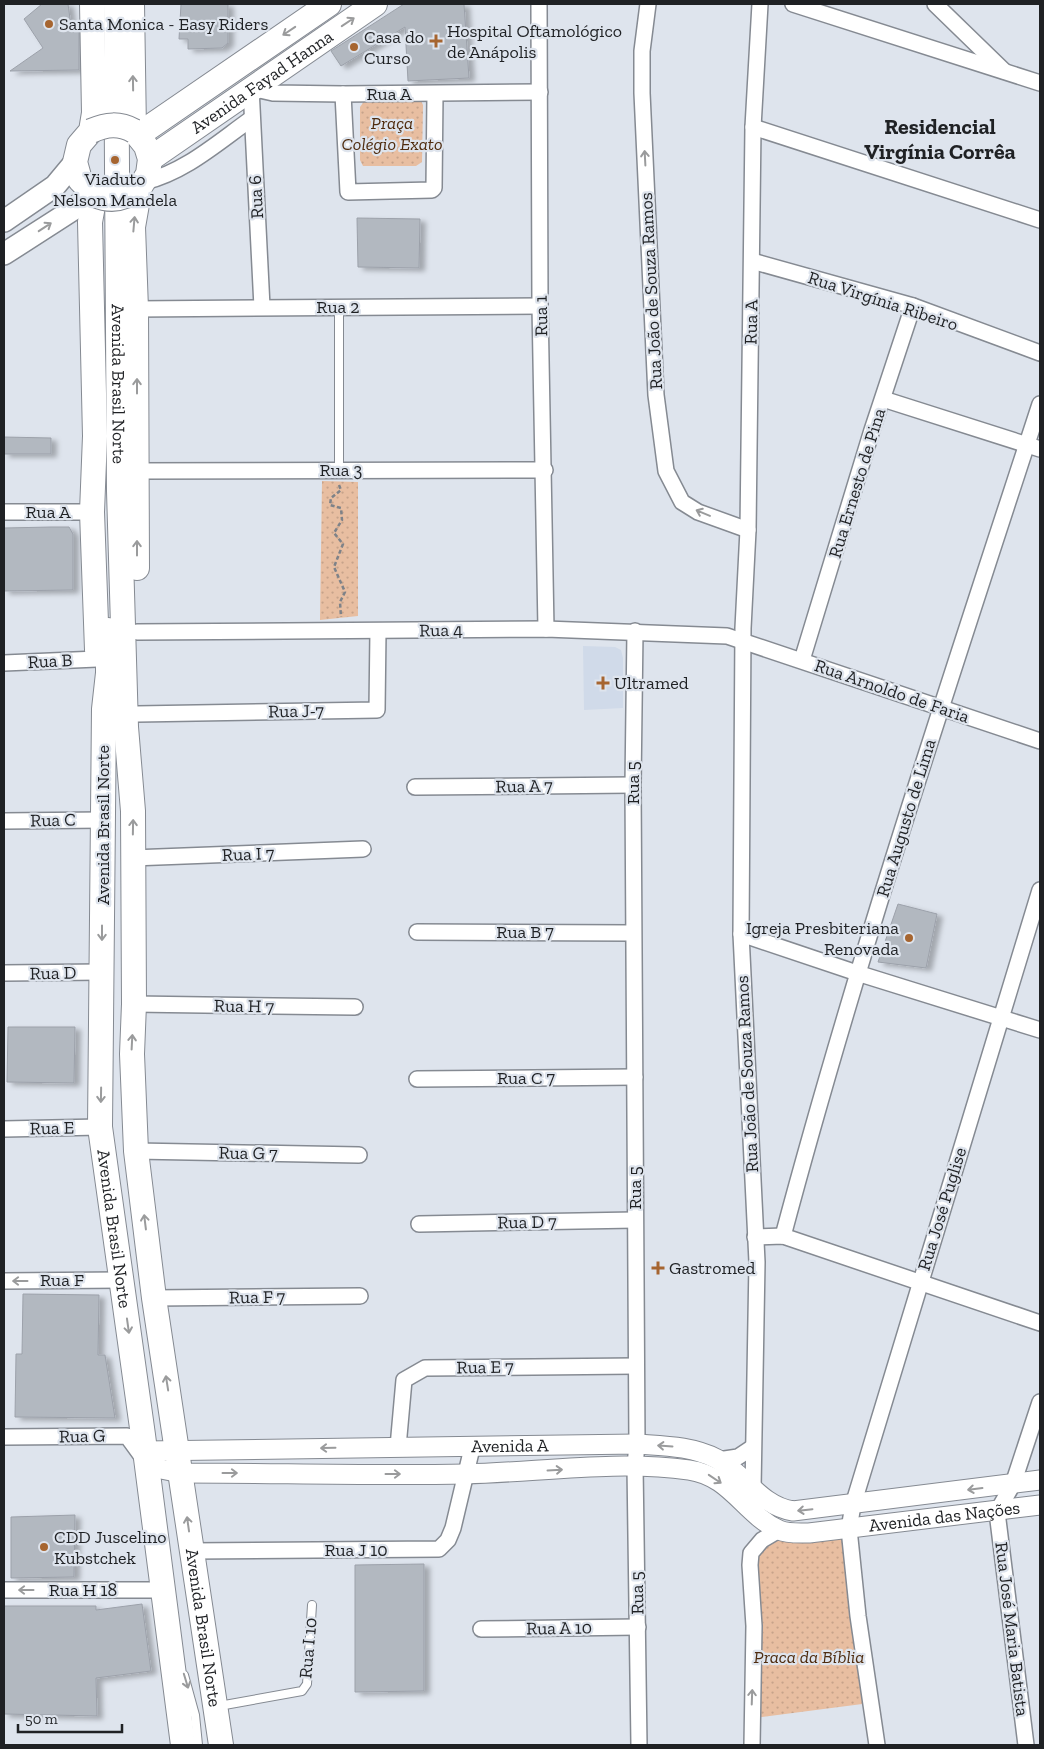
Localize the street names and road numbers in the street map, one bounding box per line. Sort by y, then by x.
street label: Avenida Fayad Hanna [187,25,338,138]
street label: Rua A [366,83,412,105]
street label: Rua 6 [244,175,268,219]
street label: Rua João de Souza Ramos [635,192,667,390]
street label: Rua Virgínia Ribeiro [805,266,961,336]
street label: Rua 1 [530,295,552,337]
street label: Rua 2 [316,296,360,318]
street label: Rua A [740,299,762,345]
street label: Avenida Brasil Norte [107,304,130,464]
street label: Rua Ernesto de Pina [824,405,890,561]
street label: Rua 3 [320,459,363,481]
street label: Rua A [25,501,71,523]
street label: Rua 4 [419,619,463,641]
street label: Rua B [27,649,73,673]
street label: Rua Arnoldo de Faria [812,654,973,728]
street label: Rua J-7 [268,700,325,722]
street label: Rua Augusto de Lima [871,736,941,900]
street label: Avenida Brasil Norte [92,745,114,905]
street label: Rua 5 [622,761,644,805]
street label: Rua A 7 [495,774,553,797]
street label: Rua C [30,809,76,831]
street label: Rua I 7 [221,842,275,866]
street label: Rua B 7 [496,921,554,943]
street label: Rua D [29,962,77,984]
street label: Rua João de Souza Ramos [731,975,763,1173]
street label: Rua H 7 [214,994,275,1018]
street label: Rua C 7 [497,1067,556,1089]
street label: Rua E [30,1117,74,1139]
street label: Rua G 7 [218,1141,278,1165]
street label: Rua José Puglise [913,1145,971,1273]
street label: Avenida Brasil Norte [92,1148,136,1310]
street label: Rua 5 [624,1166,646,1210]
street label: Rua D 7 [497,1210,557,1234]
street label: Rua F [40,1269,84,1291]
street label: Rua F 7 [229,1286,286,1308]
street label: Rua E 7 [456,1355,514,1378]
street label: Rua G [59,1425,105,1447]
street label: Avenida A [471,1434,549,1457]
street label: Avenida das Nações [867,1496,1021,1537]
street label: Rua J 10 [324,1539,388,1561]
street label: Rua José Maria Batista [990,1541,1034,1718]
street label: Avenida Brasil Norte [181,1547,226,1708]
street label: Rua 5 [626,1571,648,1615]
street label: Rua H 18 [49,1579,117,1601]
street label: Rua A 10 [526,1616,592,1640]
street label: Rua I 10 [294,1617,322,1679]

